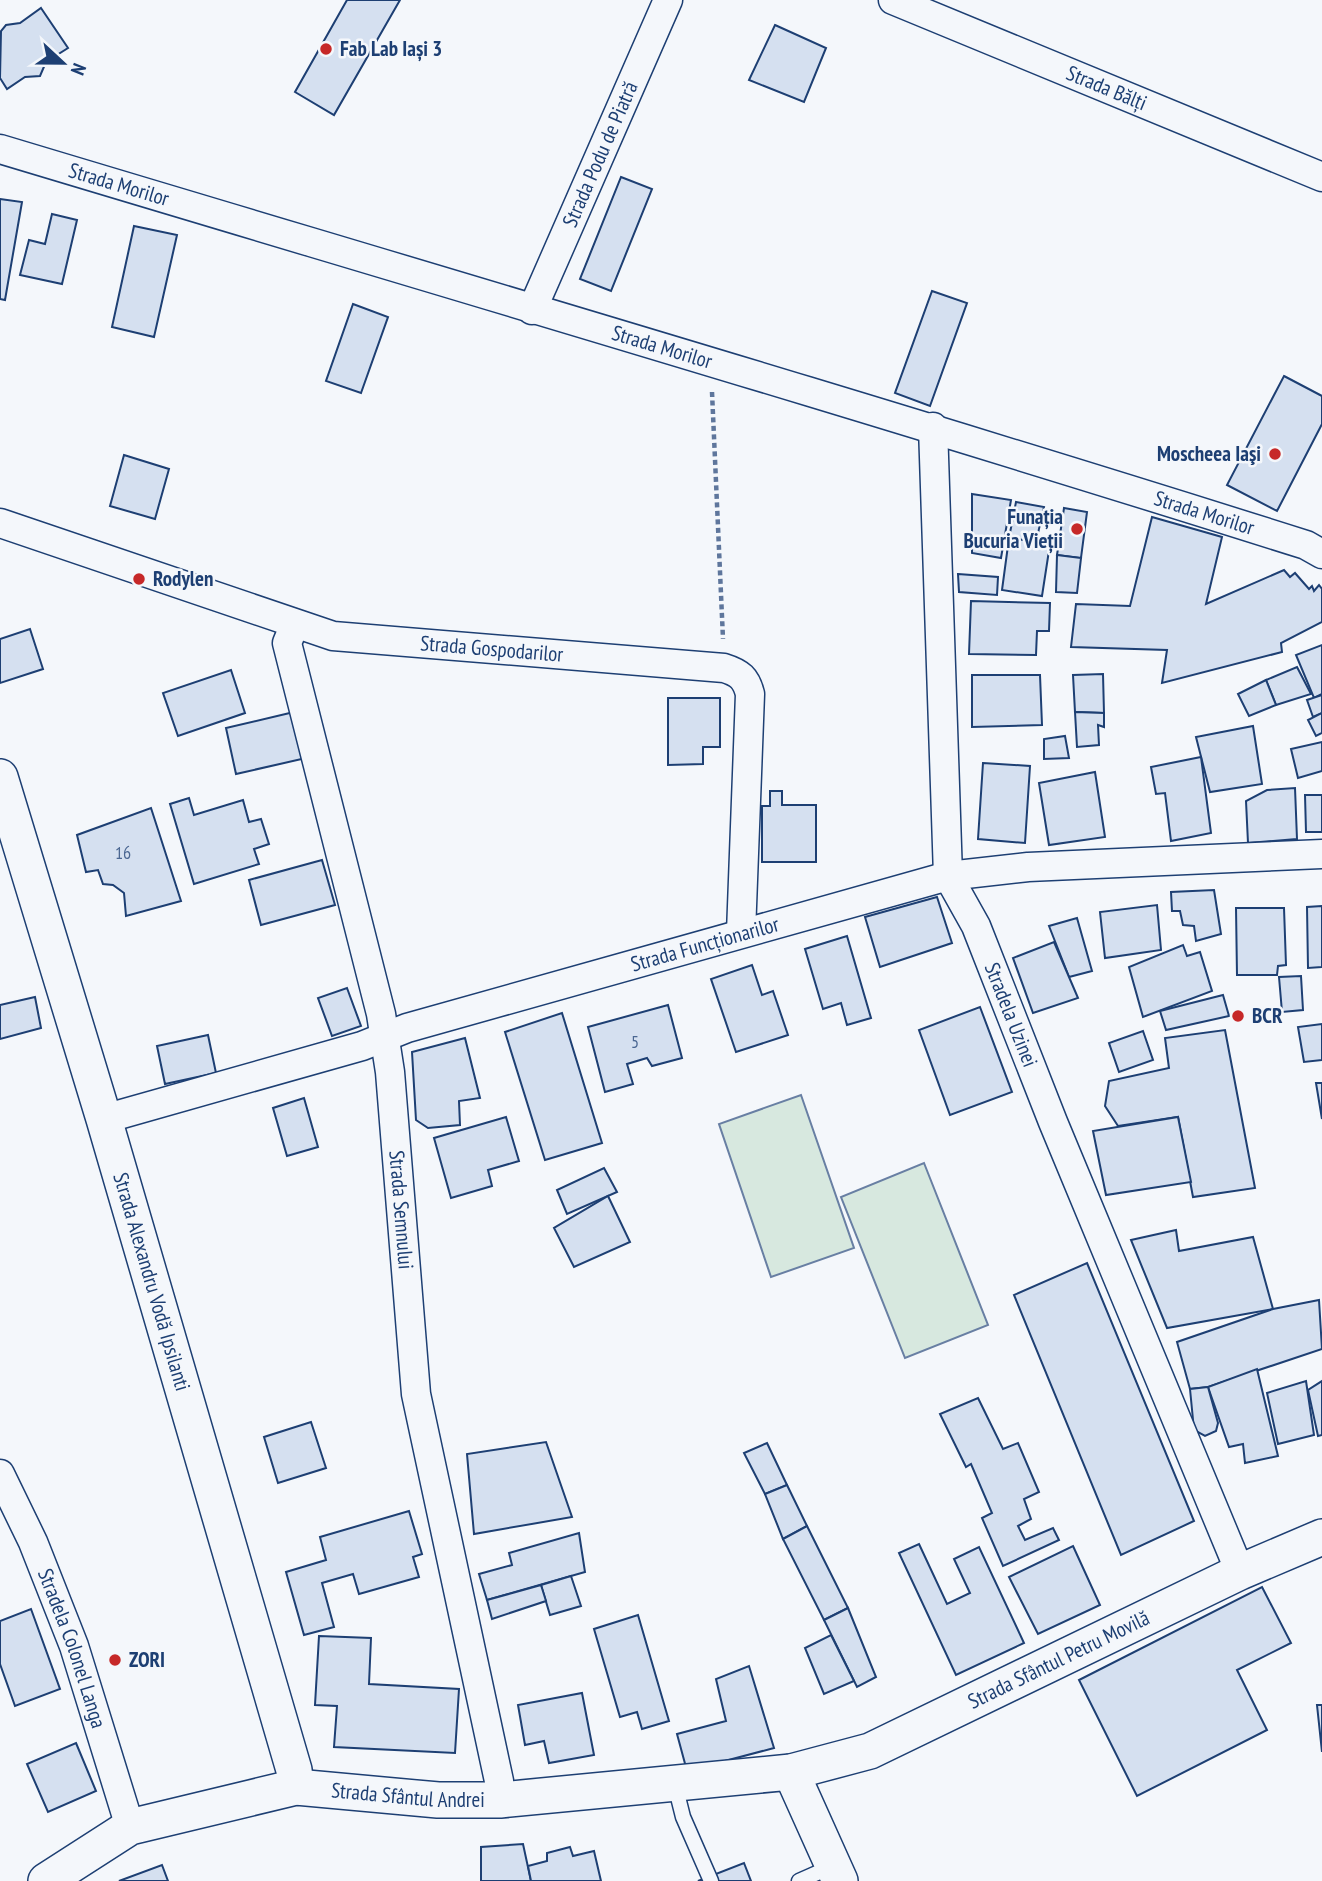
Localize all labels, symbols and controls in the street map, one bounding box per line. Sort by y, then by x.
north arrow [28,28,98,98]
place label: Fab Lab Iași 3 [340,35,442,62]
marker: Fab Lab Iași 3 [318,41,334,57]
street label: Strada Bălți [1063,59,1151,116]
text: N [66,60,92,79]
street label: Strada Podu de Piatră [556,77,644,231]
street label: Strada Morilor [66,156,173,212]
street label: Strada Morilor [609,319,716,375]
place label: Moscheea Iaşi [1157,440,1261,467]
marker: Moscheea Iaşi [1267,446,1283,462]
street label: Strada Morilor [1151,484,1258,541]
place label: Funația Bucuria Vieții [963,503,1063,554]
marker: Funația Bucuria Vieții [1069,521,1085,537]
place label: Rodylen [153,565,213,592]
marker: Rodylen [131,571,147,587]
street label: Strada Gospodarilor [419,629,565,668]
house number: 16 [115,841,131,864]
street label: Strada Funcționarilor [628,910,782,977]
street label: Stradela Uzinei [979,958,1044,1071]
place label: BCR [1252,1002,1283,1029]
marker: BCR [1230,1008,1246,1024]
house number: 5 [631,1030,639,1053]
street label: Strada Semnului [383,1149,420,1270]
street label: Strada Alexandru Vodă Ipsilanti [107,1169,197,1394]
street label: Stradela Colonel Langa [32,1565,113,1731]
street label: Strada Sfântul Petru Movilă [963,1604,1154,1715]
place label: ZORI [129,1646,165,1673]
marker: ZORI [107,1652,123,1668]
street label: Strada Sfântul Andrei [330,1776,485,1813]

